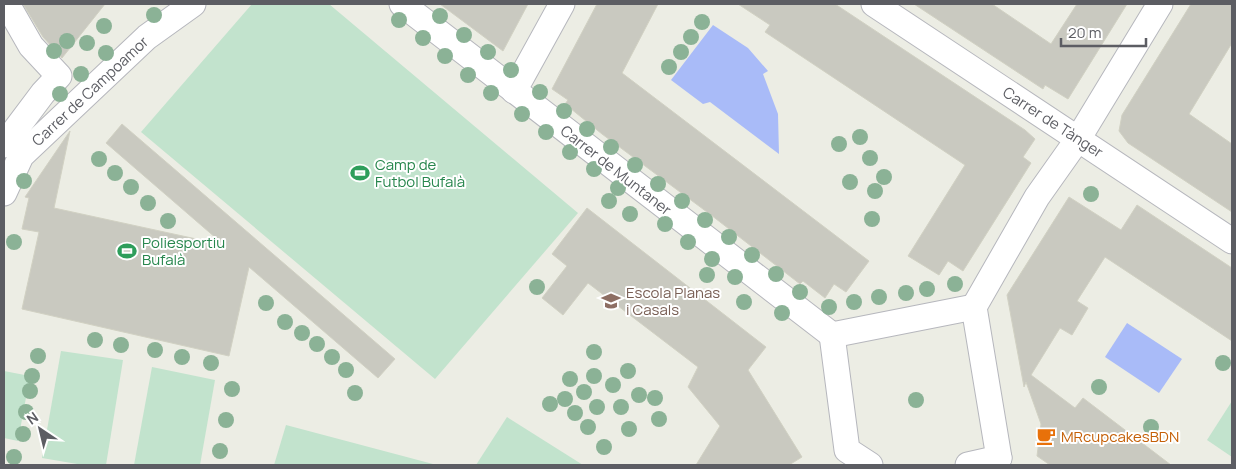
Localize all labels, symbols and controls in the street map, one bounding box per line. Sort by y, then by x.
scale bar [1061,15,1146,47]
text: 20 m [1068,22,1101,43]
street label: Carrer de Campoamor [27,31,153,151]
street label: Carrer de Tànger [999,82,1108,163]
street label: Carrer de Muntaner [556,120,676,220]
place label: Camp de Futbol Bufalà [375,154,465,192]
sports icon: Camp de Futbol Bufalà [349,162,371,184]
place label: Poliesportiu Bufalà [142,232,225,270]
sports icon: Poliesportiu Bufalà [116,240,138,262]
place label: Escola Planas i Casals [626,282,720,320]
school or university icon: Escola Planas i Casals [600,290,622,312]
north arrow [15,404,65,454]
text: N [23,407,42,429]
cafe icon: MRcupcakesBDN [1035,425,1057,447]
place label: MRcupcakesBDN [1061,426,1179,447]

